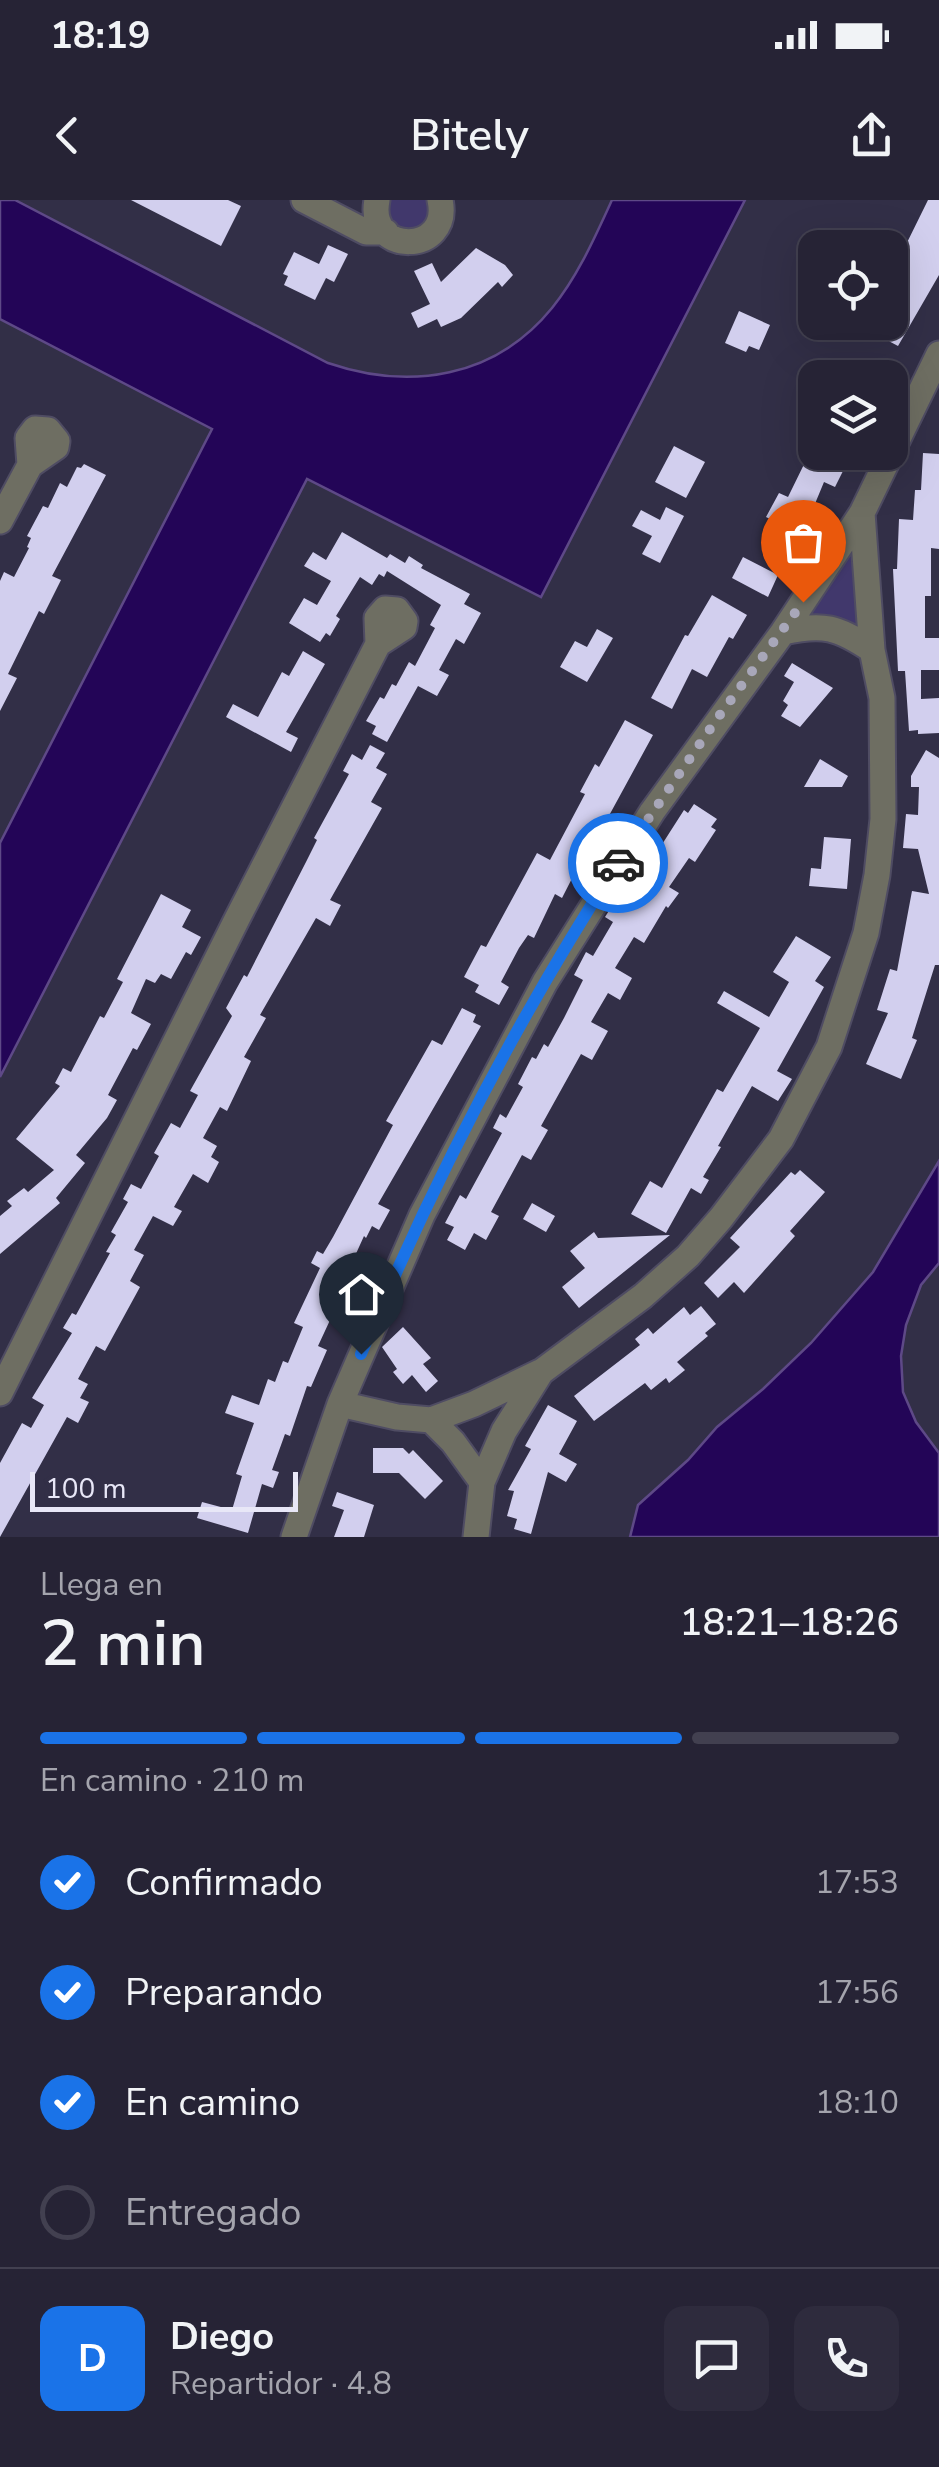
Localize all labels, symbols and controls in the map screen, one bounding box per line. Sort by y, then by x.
text: 18:19 [50,10,151,61]
text: Bitely [410,105,529,166]
icon: back [40,108,95,163]
icon: share [844,108,899,163]
map controls [798,230,908,470]
button: locate [798,230,908,340]
button: layers [798,360,908,470]
pin [761,500,846,603]
icon: bag [776,515,831,570]
courier [568,813,668,913]
icon: car [591,836,646,891]
pin [319,1252,404,1355]
icon: home [334,1267,389,1322]
scale bar [30,1467,298,1512]
text: 100 m [45,1470,127,1508]
text: Llega en [40,1563,163,1606]
text: 18:21–18:26 [680,1597,899,1648]
text: 2 min [40,1599,206,1688]
text: En camino · 210 m [40,1759,304,1802]
icon: check [40,1855,95,1910]
text: Confirmado [125,1857,323,1908]
text: 17:53 [815,1861,899,1904]
icon: check [40,1965,95,2020]
text: Preparando [125,1967,323,2018]
text: 17:56 [815,1971,899,2014]
icon: check [40,2075,95,2130]
text: En camino [125,2077,300,2128]
text: 18:10 [815,2081,899,2124]
text: Entregado [125,2187,301,2238]
button: chat [664,2306,769,2411]
button: phone [794,2306,899,2411]
text: Diego [170,2311,274,2362]
text: D [78,2333,107,2384]
text: Repartidor · 4.8 [170,2362,392,2405]

